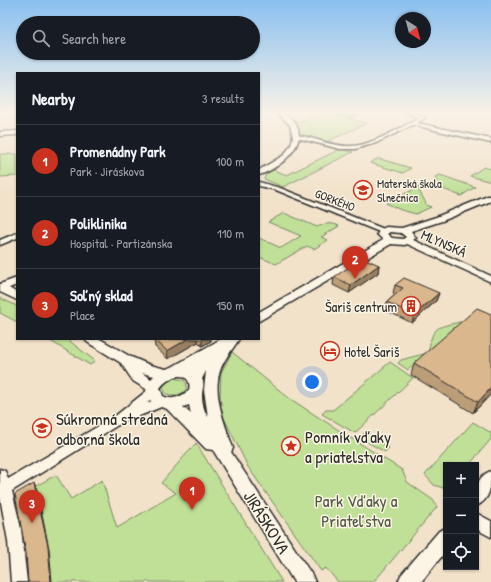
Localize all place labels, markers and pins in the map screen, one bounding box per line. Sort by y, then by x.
place label: Materská škola Slnečnica [377,175,442,206]
school or university icon: Materská škola Slnečnica [352,179,374,201]
pin: 2 [342,246,368,279]
building icon: Šariš centrum [400,295,422,317]
place label: Šariš centrum [325,297,397,316]
hotel icon: Hotel Šariš [319,340,341,362]
place label: Hotel Šariš [344,342,399,361]
place label: Súkromná stredná odborná škola [56,407,168,450]
school or university icon: Súkromná stredná odborná škola [31,417,53,439]
place label: Pomník vďaky a priatelstva [305,425,391,468]
place icon: Pomník vďaky a priatelstva [280,435,302,457]
pin: 1 [179,477,205,510]
pin: 3 [19,490,45,523]

